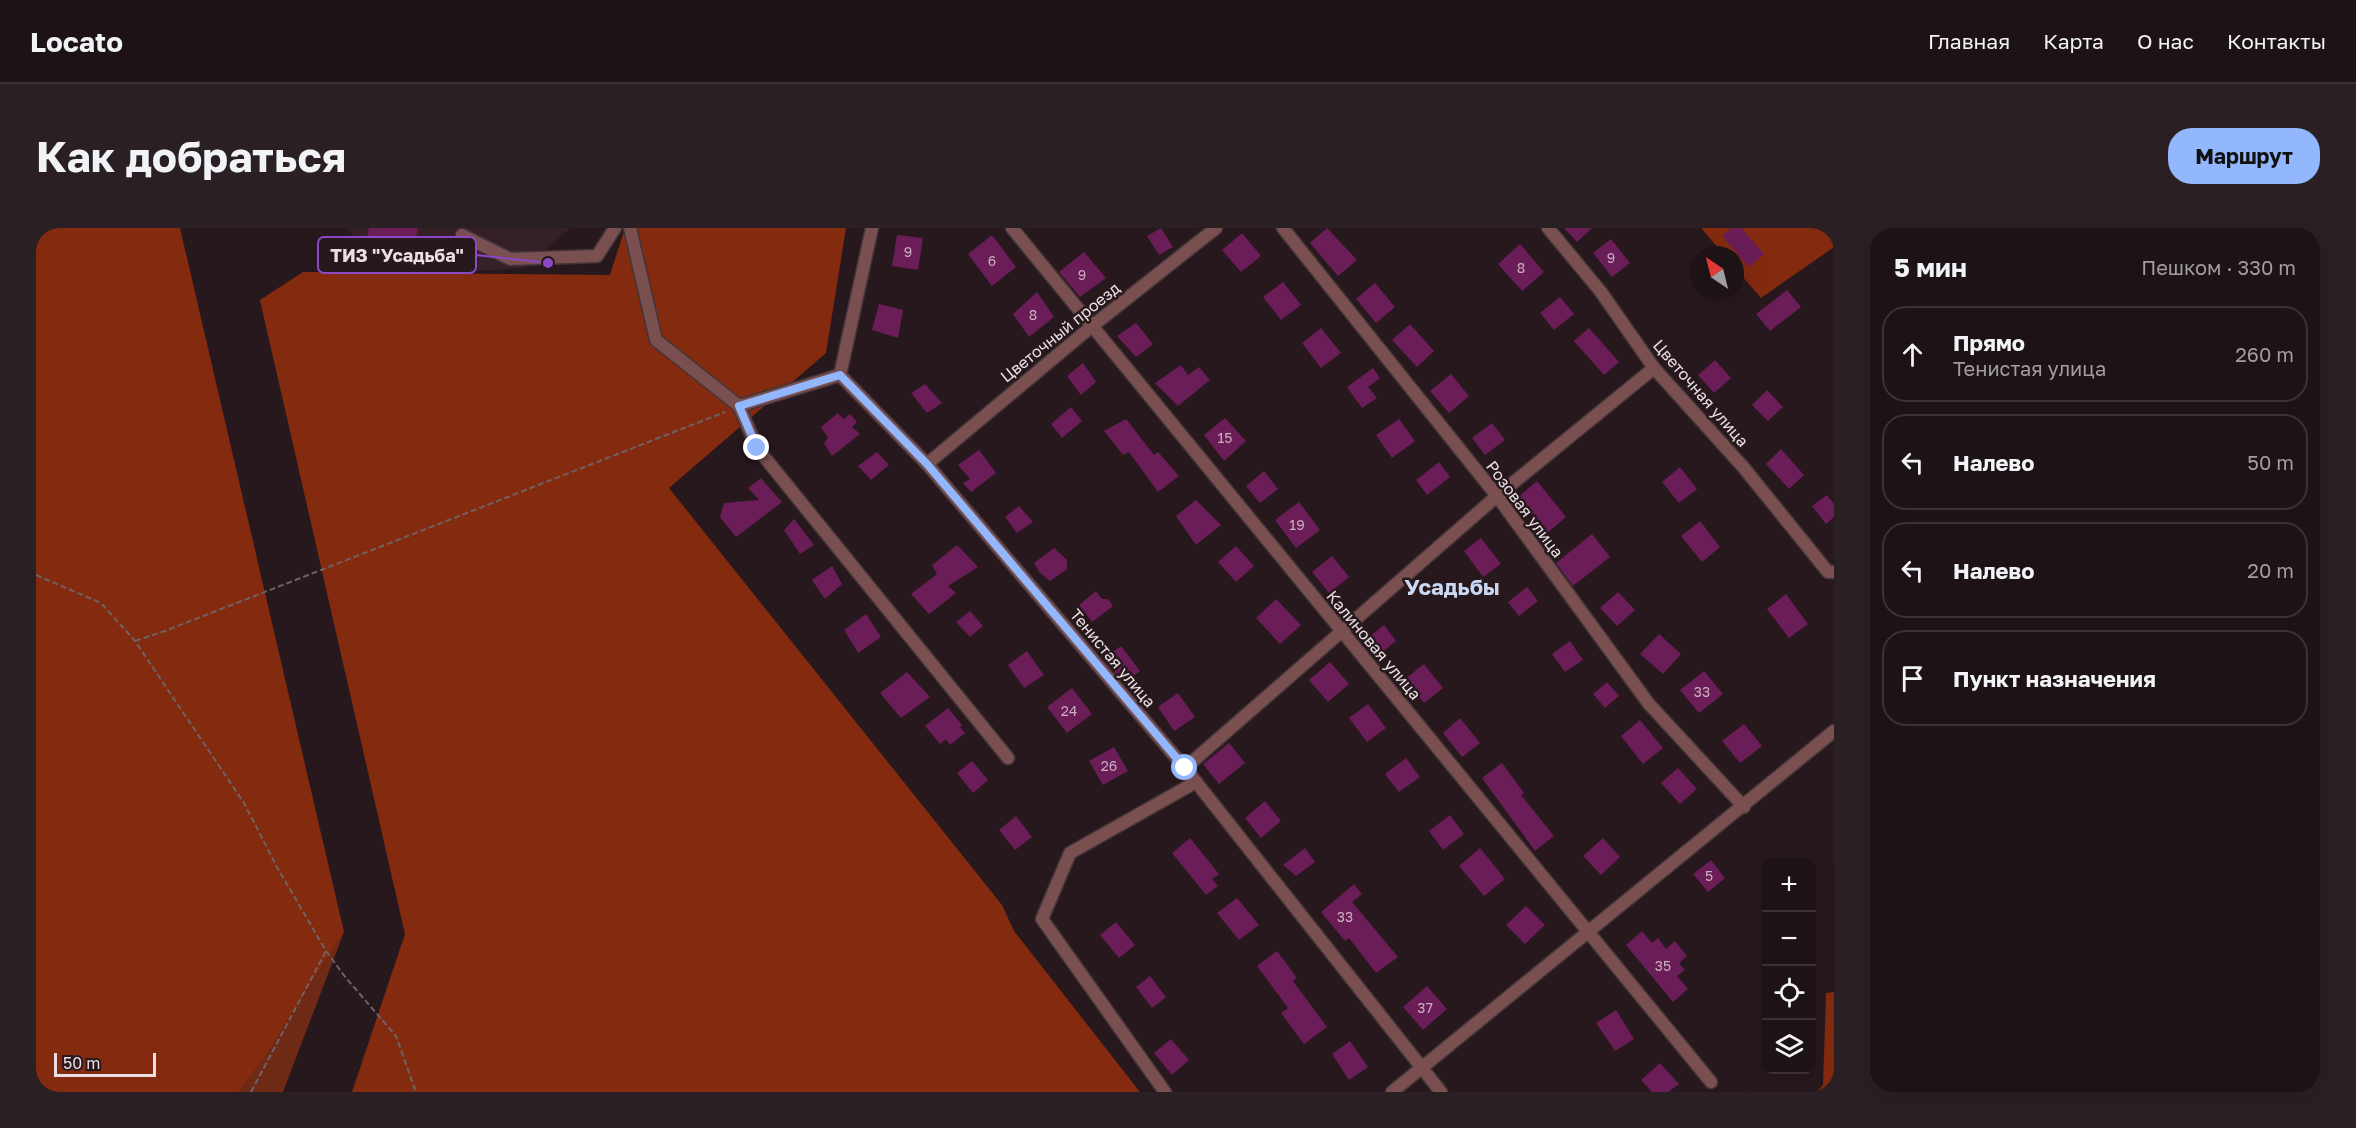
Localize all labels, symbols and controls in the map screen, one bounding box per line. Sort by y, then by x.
text: Locato [30,25,123,58]
text: Главная [1928,28,2010,54]
text: Карта [2043,28,2104,54]
text: О нас [2137,28,2194,54]
text: Контакты [2227,28,2326,54]
button: Маршрут [2168,128,2320,184]
text: Как добраться [36,131,346,181]
callout: ТИЗ "Усадьба" [318,237,476,273]
house number: 9 [904,243,912,260]
text: ТИЗ "Усадьба" [330,244,464,266]
north arrow [1690,246,1744,300]
house number: 9 [1607,249,1615,266]
house number: 6 [988,252,996,269]
text: 5 мин [1894,252,1967,283]
text: Пешком · 330 m [2141,255,2296,279]
house number: 8 [1517,259,1525,276]
house number: 9 [1078,266,1086,283]
street label: Цветочный проезд [996,277,1124,386]
house number: 8 [1029,306,1037,323]
text: Прямо [1953,329,2025,356]
street label: Цветочная улица [1649,335,1753,451]
icon: ahead [1896,338,1929,371]
text: 260 m [2235,342,2294,366]
text: Тенистая улица [1953,356,2106,380]
house number: 15 [1218,429,1232,446]
route end [743,434,769,460]
icon: left [1896,446,1929,479]
text: Налево [1953,449,2035,476]
text: 50 m [2247,450,2294,474]
street label: Розовая улица [1482,457,1568,561]
house number: 19 [1289,516,1305,533]
icon: left [1896,554,1929,587]
text: Налево [1953,557,2035,584]
text: 20 m [2247,558,2294,582]
district label: Усадьбы [1404,573,1500,600]
street label: Калиновая улица [1322,586,1426,704]
street label: Тенистая улица [1066,605,1160,711]
icon: arrive [1896,662,1929,695]
text: Пункт назначения [1953,665,2156,692]
house number: 33 [1694,683,1710,700]
house number: 24 [1061,702,1077,719]
route start [1171,754,1197,780]
house number: 26 [1101,757,1117,774]
map controls [1762,858,1816,1074]
button: + [1762,858,1816,912]
house number: 5 [1705,867,1713,884]
house number: 33 [1337,908,1353,925]
button: − [1762,912,1816,966]
house number: 35 [1655,957,1671,974]
button: locate [1762,966,1816,1020]
house number: 37 [1417,999,1433,1016]
button: layers [1762,1020,1816,1074]
scale bar [54,1050,156,1078]
text: 50 m [63,1053,100,1073]

